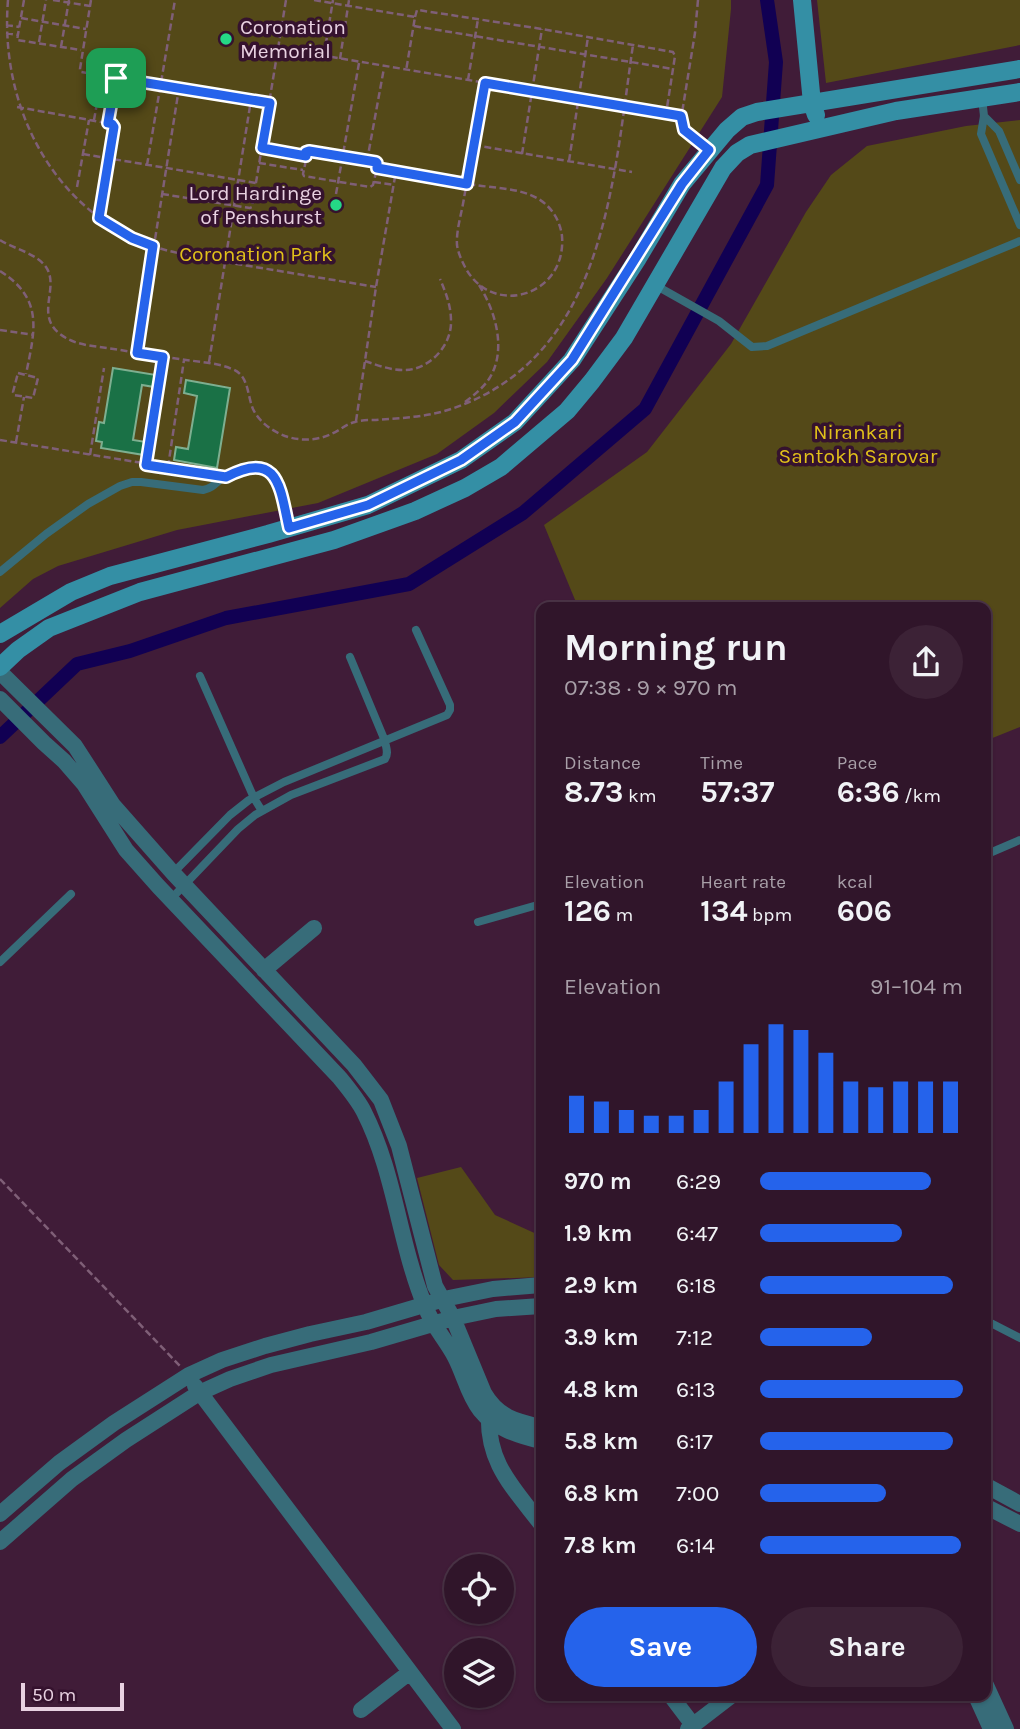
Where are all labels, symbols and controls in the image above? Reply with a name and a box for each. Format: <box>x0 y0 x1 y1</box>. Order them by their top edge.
place label: Coronation Memorial <box>240 15 346 63</box>
marker: Coronation Memorial <box>218 31 234 47</box>
pin <box>86 48 146 108</box>
icon: arrive <box>97 59 135 97</box>
place label: Lord Hardinge of Penshurst <box>188 181 322 229</box>
marker: Lord Hardinge of Penshurst <box>328 197 344 213</box>
park label: Coronation Park <box>179 242 333 266</box>
park label: Nirankari Santokh Sarovar <box>779 420 938 468</box>
text: Morning run <box>564 625 788 670</box>
button: share <box>889 625 963 699</box>
text: 07:38 · 9 × 970 m <box>564 674 738 701</box>
text: Distance <box>564 752 641 774</box>
text: Time <box>700 752 743 774</box>
text: Pace <box>837 752 877 774</box>
text: 8.73 <box>564 774 623 810</box>
text: 57:37 <box>700 774 774 810</box>
text: 6:36 <box>837 774 900 810</box>
text: km <box>623 785 656 807</box>
text: /km <box>900 785 941 807</box>
text: Elevation <box>564 871 644 893</box>
text: Heart rate <box>700 871 786 893</box>
text: kcal <box>837 871 873 893</box>
text: 126 <box>564 893 611 929</box>
text: 134 <box>700 893 748 929</box>
text: 606 <box>837 893 892 929</box>
text: m <box>611 904 633 926</box>
text: bpm <box>748 904 792 926</box>
text: Elevation <box>564 973 661 1000</box>
text: 91–104 m <box>870 973 963 1000</box>
text: 970 m <box>564 1168 632 1195</box>
text: 6:29 <box>676 1168 721 1195</box>
text: 1.9 km <box>564 1220 632 1247</box>
text: 6:47 <box>676 1220 718 1247</box>
text: 2.9 km <box>564 1272 638 1299</box>
text: 6:18 <box>676 1272 716 1299</box>
text: 3.9 km <box>564 1324 639 1351</box>
text: 7:12 <box>676 1324 713 1351</box>
text: 4.8 km <box>564 1376 639 1403</box>
text: 6:13 <box>676 1376 716 1403</box>
text: 5.8 km <box>564 1428 638 1455</box>
text: 6:17 <box>676 1428 713 1455</box>
text: 6.8 km <box>564 1480 639 1507</box>
text: 7:00 <box>676 1480 719 1507</box>
text: 7.8 km <box>564 1532 637 1559</box>
text: 6:14 <box>676 1532 715 1559</box>
map controls <box>444 1554 514 1708</box>
button: locate <box>444 1554 514 1624</box>
button: Save <box>564 1607 757 1687</box>
button: Share <box>771 1607 963 1687</box>
button: layers <box>444 1638 514 1708</box>
scale bar <box>21 1680 124 1712</box>
text: 50 m <box>32 1684 76 1706</box>

